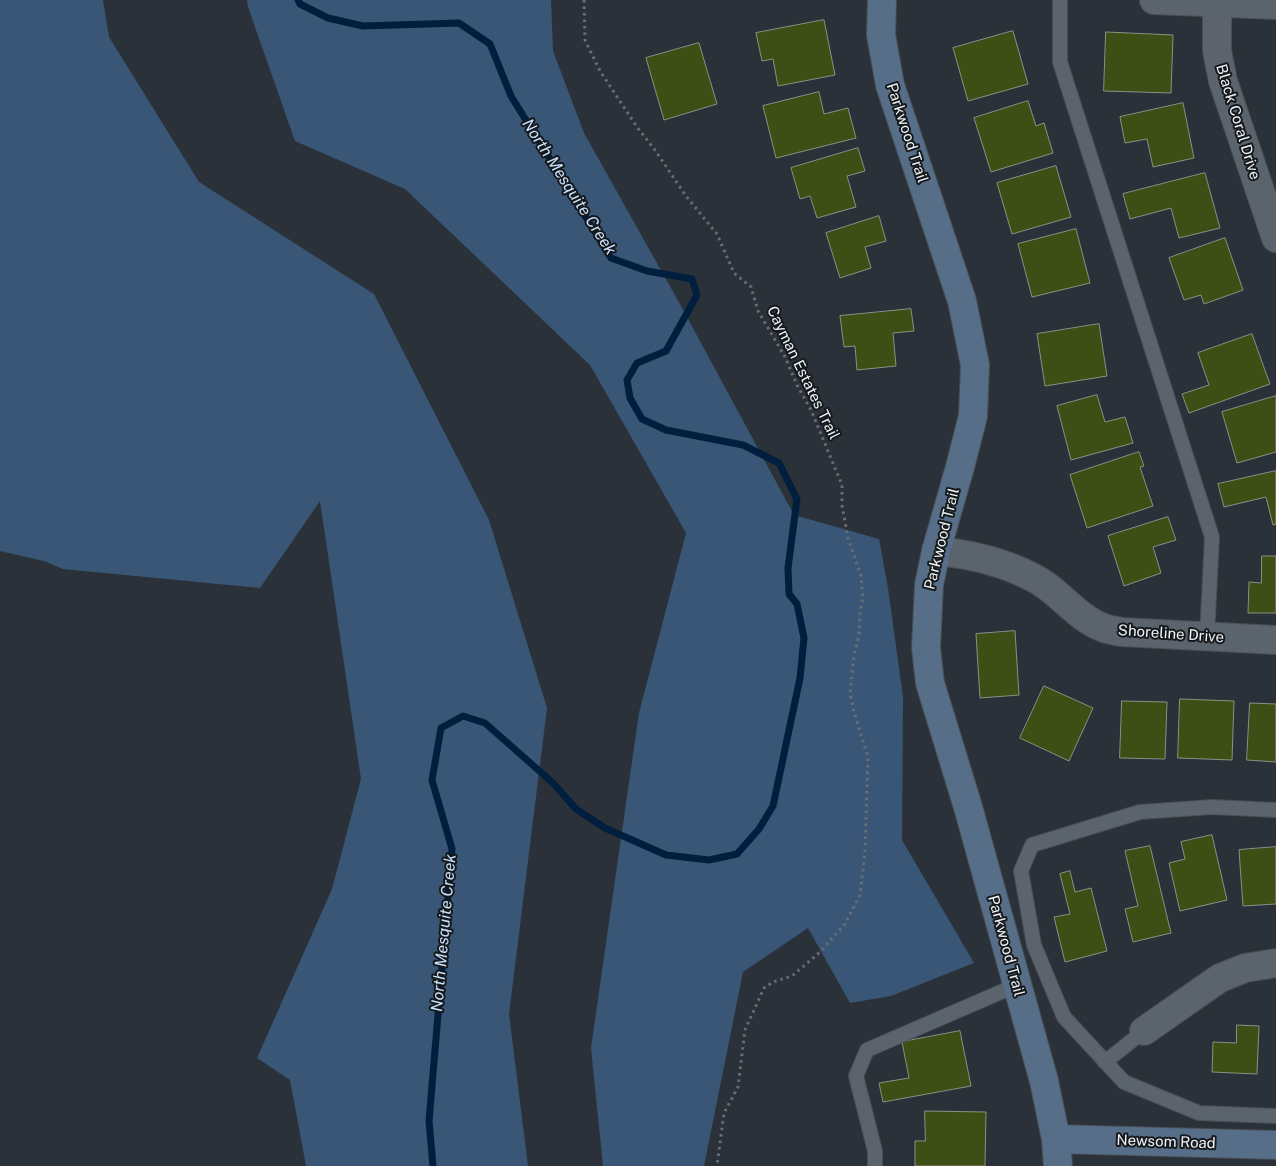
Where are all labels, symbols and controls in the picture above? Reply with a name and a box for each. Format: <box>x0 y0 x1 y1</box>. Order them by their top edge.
street label: Black Coral Drive <box>1212 62 1264 182</box>
street label: Parkwood Trail <box>882 81 932 185</box>
water label: North Mesquite Creek <box>518 115 620 259</box>
street label: Cayman Estates Trail <box>763 303 843 443</box>
street label: Parkwood Trail <box>921 486 963 592</box>
street label: Shoreline Drive <box>1117 621 1225 647</box>
water label: North Mesquite Creek <box>428 853 460 1013</box>
street label: Parkwood Trail <box>984 893 1028 999</box>
street label: Newsom Road <box>1116 1131 1216 1153</box>

